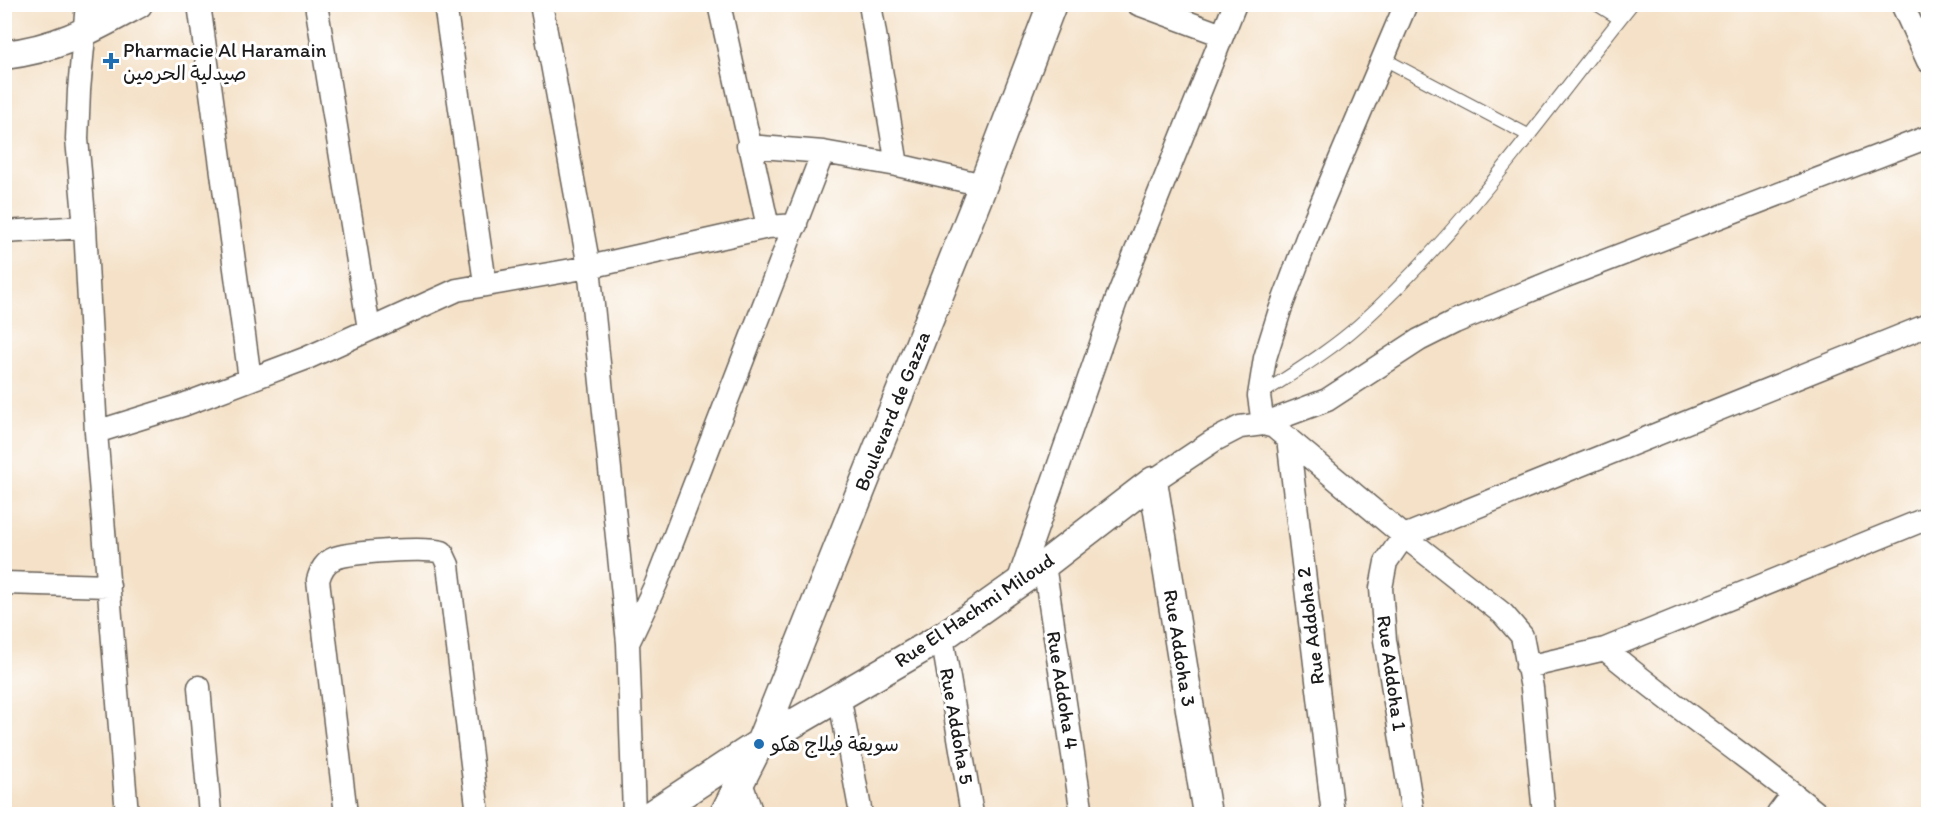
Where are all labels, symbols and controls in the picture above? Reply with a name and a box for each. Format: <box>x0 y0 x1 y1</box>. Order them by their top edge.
place label: Pharmacie Al Haramain صيدلية الحرمين <box>123 38 327 85</box>
marker: Pharmacie Al Haramain صيدلية الحرمين <box>104 54 118 68</box>
street label: Boulevard de Gazza <box>849 327 935 494</box>
street label: Rue El Hachmi Miloud <box>890 548 1058 672</box>
street label: Rue Addoha 2 <box>1291 566 1329 686</box>
street label: Rue Addoha 3 <box>1159 588 1201 708</box>
street label: Rue Addoha 1 <box>1372 614 1412 732</box>
street label: Rue Addoha 4 <box>1042 629 1084 751</box>
street label: Rue Addoha 5 <box>935 666 979 786</box>
place label: سويقة فيلاج هكو <box>769 732 899 758</box>
marker: سويقة فيلاج هكو <box>752 737 766 751</box>

